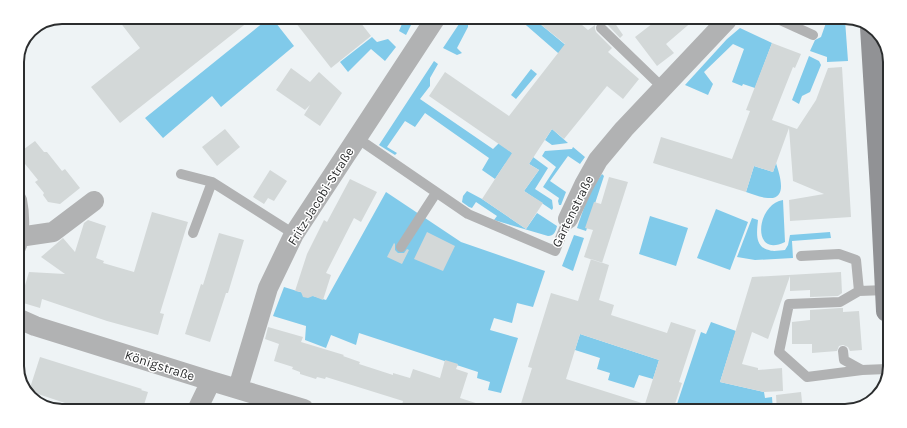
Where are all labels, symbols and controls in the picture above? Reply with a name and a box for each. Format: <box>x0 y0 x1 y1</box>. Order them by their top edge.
street label: Fritz-Jacobi-Straße <box>284 144 357 248</box>
street label: Gartenstraße <box>549 173 596 250</box>
street label: Königstraße <box>123 347 197 384</box>

